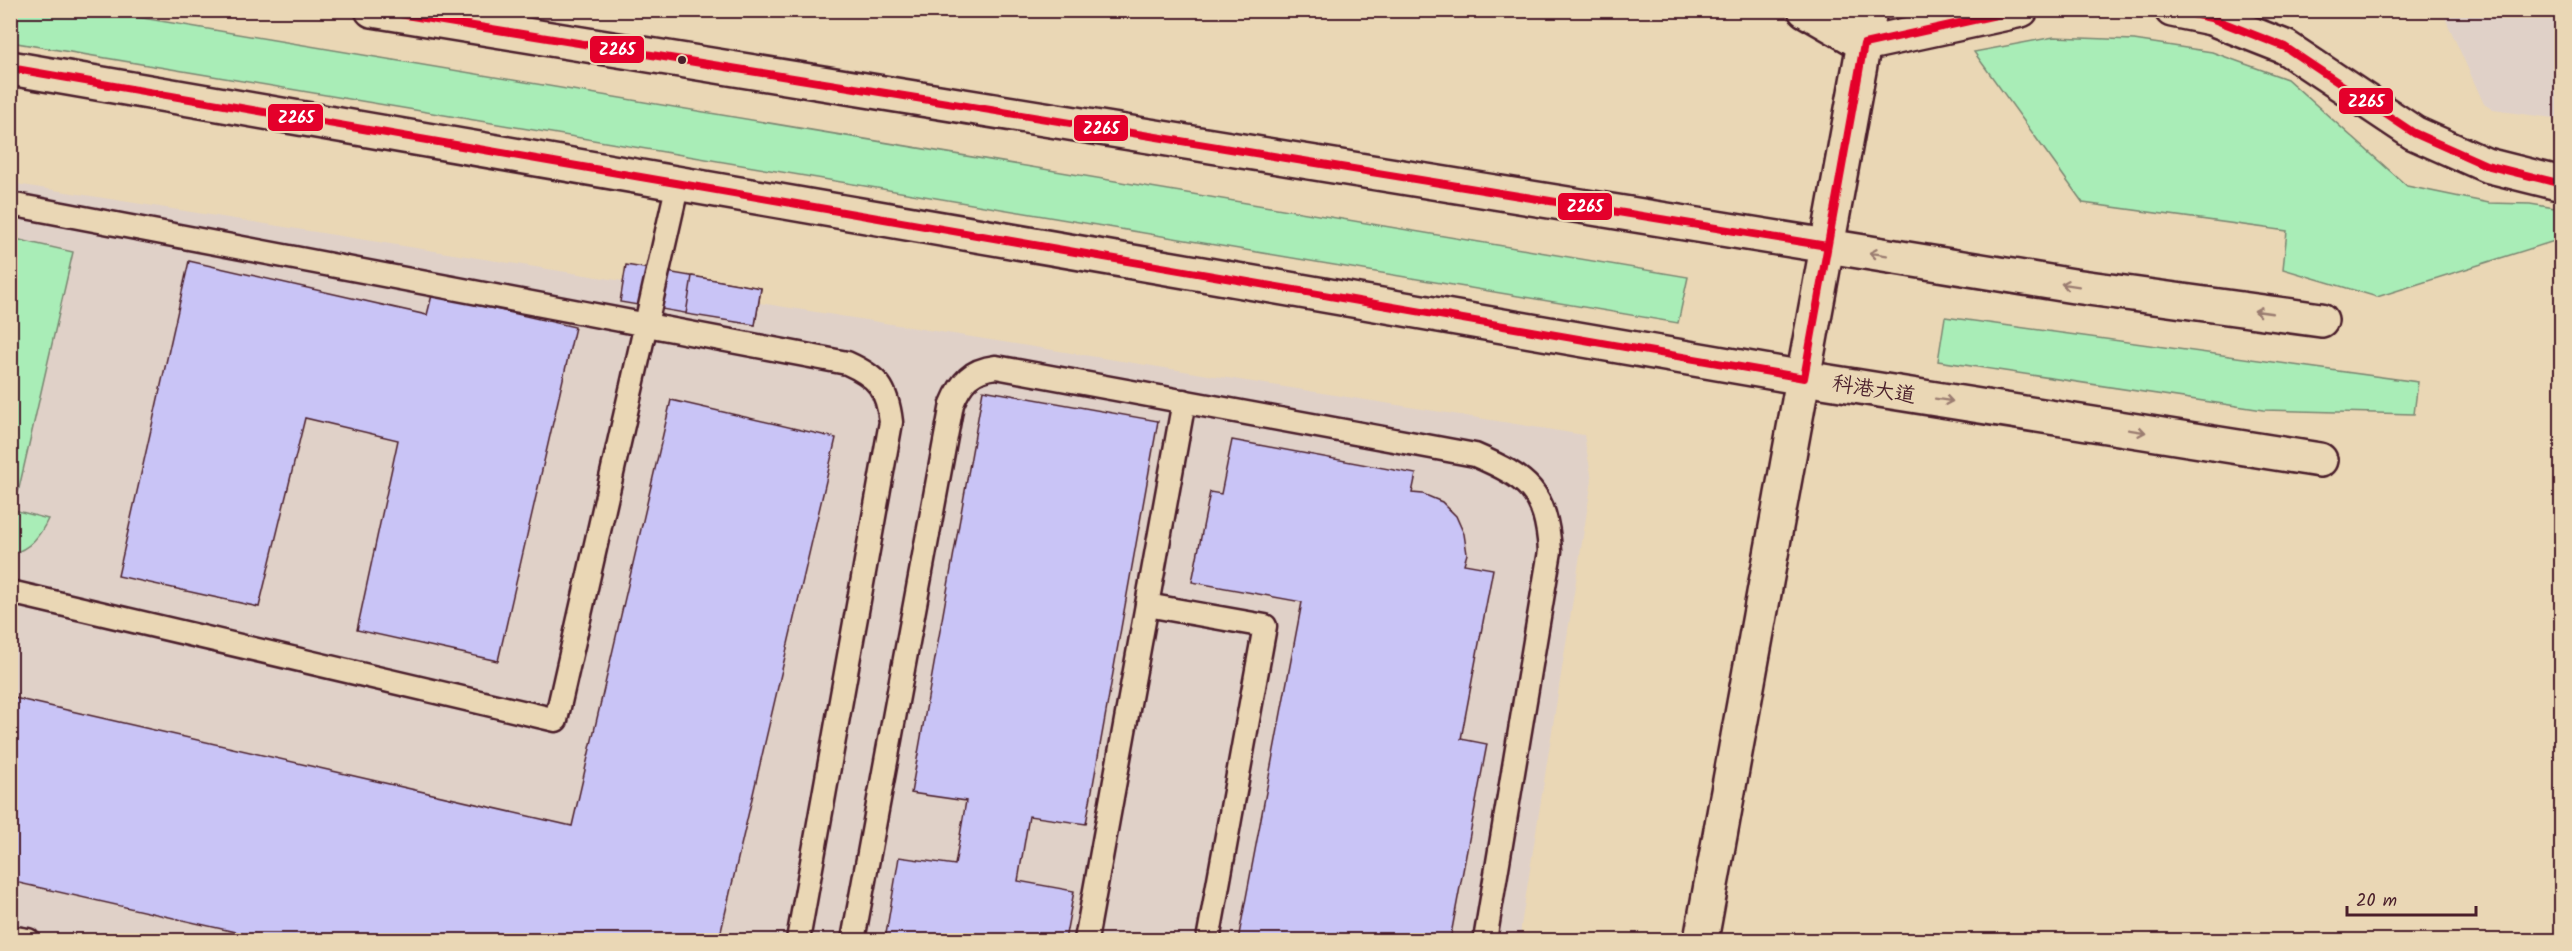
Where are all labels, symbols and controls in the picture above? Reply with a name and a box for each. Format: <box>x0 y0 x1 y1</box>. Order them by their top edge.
line badge: Z265 <box>589 35 645 64</box>
text: Z265 <box>599 38 637 63</box>
unlabelled marker <box>676 54 688 66</box>
line badge: Z265 <box>2338 87 2394 115</box>
text: Z265 <box>2348 90 2386 115</box>
line badge: Z265 <box>267 103 324 132</box>
text: Z265 <box>278 106 316 131</box>
line badge: Z265 <box>1073 114 1129 142</box>
text: Z265 <box>1083 117 1121 142</box>
line badge: Z265 <box>1557 192 1613 221</box>
text: Z265 <box>1567 195 1605 220</box>
one-way arrow <box>1868 248 1888 259</box>
one-way arrow <box>2061 279 2081 290</box>
one-way arrow <box>2254 306 2274 317</box>
street label: 科港大道 <box>1830 368 1918 413</box>
one-way arrow <box>1934 395 1954 406</box>
one-way arrow <box>2126 426 2146 437</box>
scale bar <box>2347 879 2476 917</box>
text: 20 m <box>2356 887 2397 916</box>

